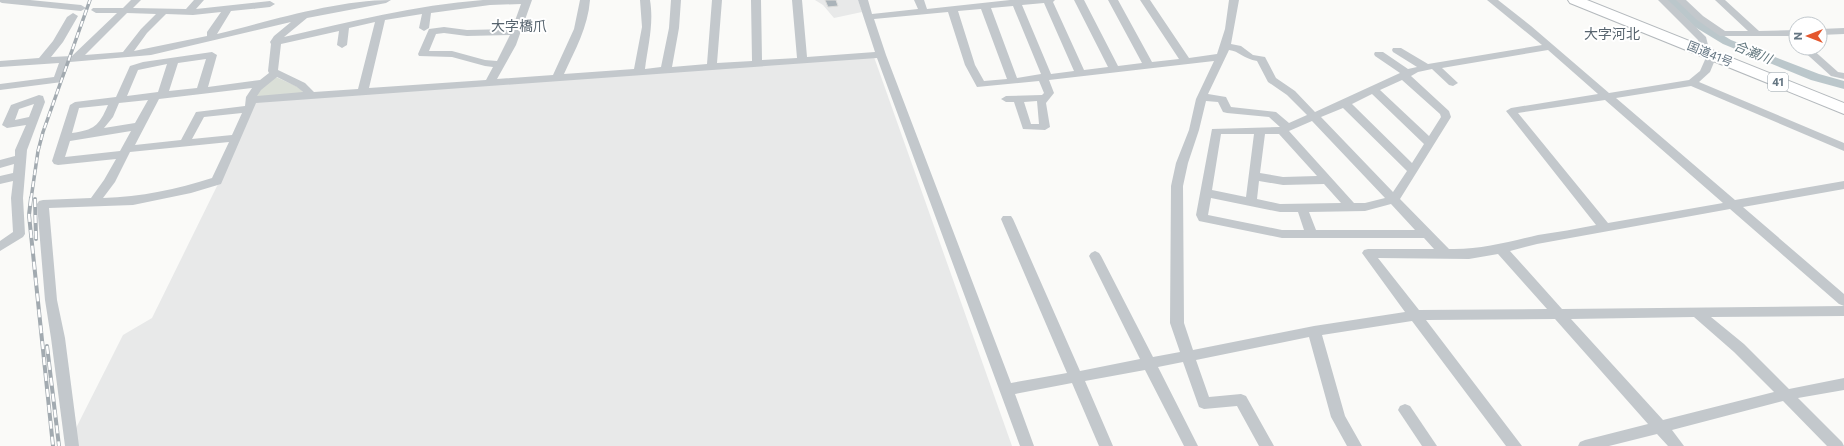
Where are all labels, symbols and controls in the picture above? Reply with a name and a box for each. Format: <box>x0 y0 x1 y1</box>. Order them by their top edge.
north arrow <box>1788 16 1828 56</box>
district label: 大字橋爪 <box>491 17 547 34</box>
district label: 大字河北 <box>1584 25 1640 42</box>
text: N <box>1791 32 1804 40</box>
water label: 合瀬川 <box>1732 37 1776 67</box>
street label: 国道41号 <box>1686 38 1735 69</box>
road number: 41 <box>1768 73 1788 91</box>

